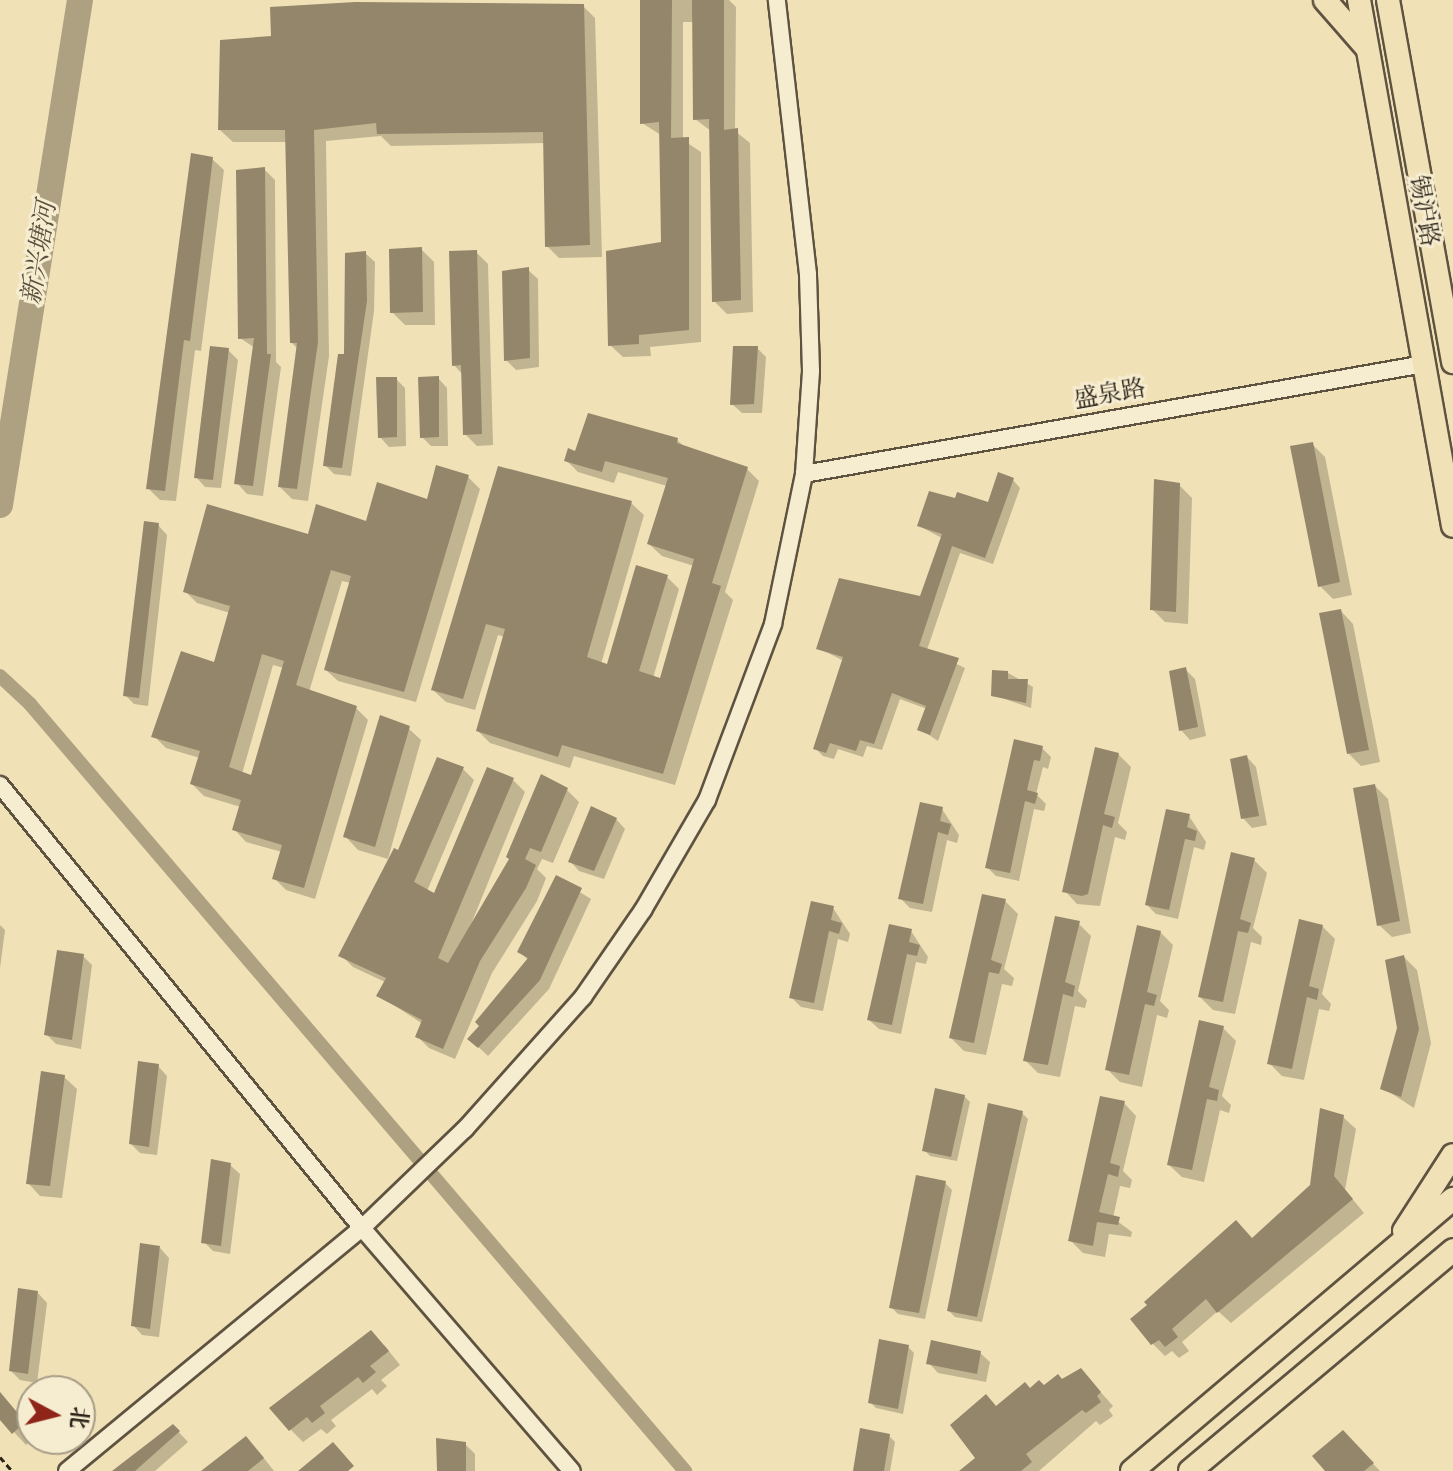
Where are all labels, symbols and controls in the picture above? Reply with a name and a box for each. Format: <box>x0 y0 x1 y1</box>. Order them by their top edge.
street label: 锡沪路 <box>1403 173 1443 249</box>
water label: 新兴塘河 <box>16 199 64 307</box>
street label: 盛泉路 <box>1072 375 1148 415</box>
north arrow <box>16 1375 96 1455</box>
text: 北 <box>63 1405 93 1430</box>

